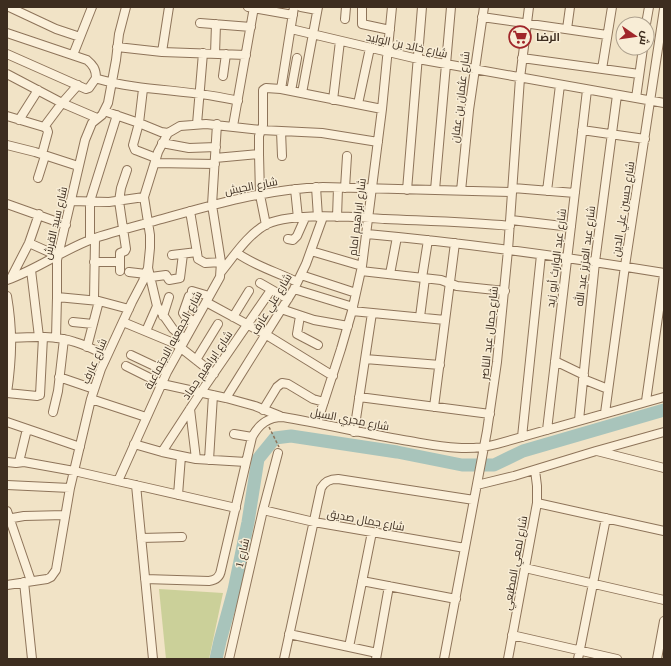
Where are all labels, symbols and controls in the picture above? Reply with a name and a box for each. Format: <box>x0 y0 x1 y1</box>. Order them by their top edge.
north arrow <box>615 16 655 56</box>
supermarket icon: الرضا <box>507 24 533 50</box>
text: ش <box>636 30 652 46</box>
street label: شارع خالد بن الوليد <box>365 31 449 61</box>
place label: الرضا <box>536 31 560 44</box>
street label: شارع عثمان بن عفان <box>448 51 474 144</box>
street label: شارع حسين علي الدين <box>610 160 639 258</box>
street label: شارع الجيش <box>224 175 279 199</box>
street label: شارع ابراهيم امام <box>346 177 370 257</box>
street label: شارع سيد القرش <box>41 185 71 261</box>
street label: شارع عبد العزيز عبد الله <box>571 205 599 307</box>
street label: شارع عبد الوارث أبو زيد <box>543 208 570 308</box>
street label: شارع علي عارف <box>248 271 296 338</box>
street label: شارع جمال عبد الناصر <box>478 286 502 381</box>
street label: شارع الجمعيه الاجتماعية <box>142 289 206 392</box>
street label: شارع ابراهيم حماد <box>180 328 236 403</box>
street label: شارع عارف <box>79 337 111 386</box>
street label: شارع مجري السيل <box>309 405 390 435</box>
street label: شارع جمال صديق <box>326 507 406 535</box>
street label: شارع لمعي المطيعي <box>501 515 532 612</box>
street label: شارع 1 <box>233 537 253 569</box>

